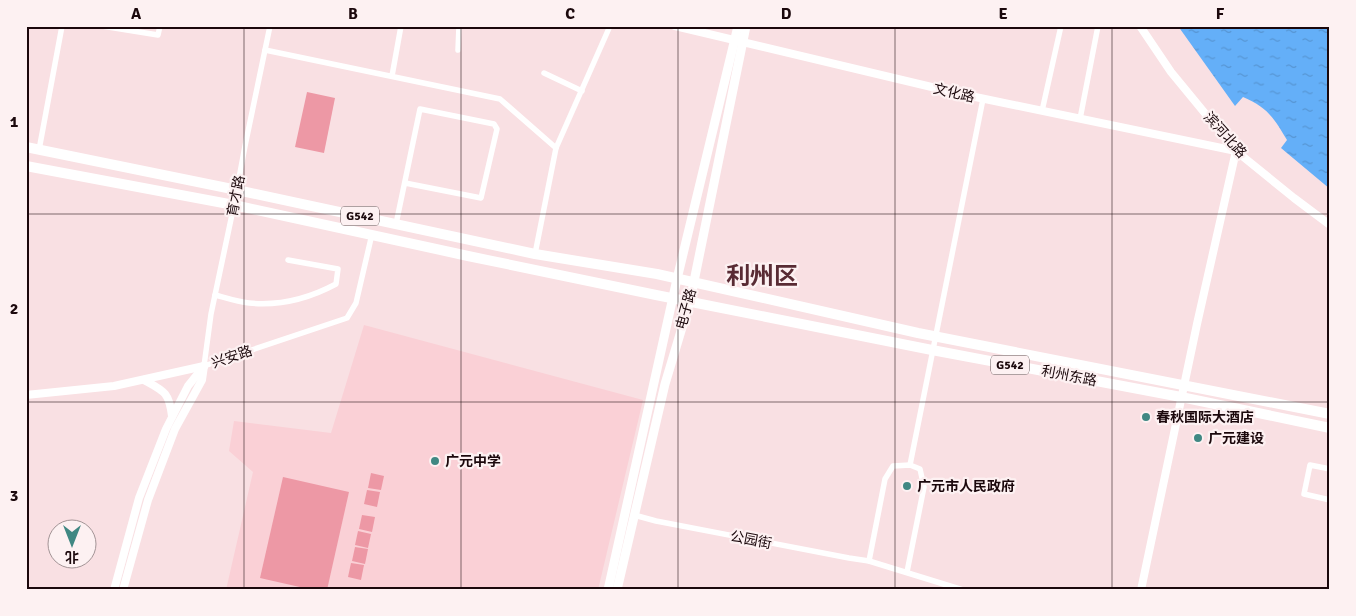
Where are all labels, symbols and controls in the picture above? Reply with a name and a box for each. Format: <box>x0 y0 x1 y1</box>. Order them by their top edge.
text: A <box>131 4 142 24</box>
text: B <box>348 4 358 24</box>
text: C <box>565 4 575 24</box>
text: D <box>781 4 792 24</box>
text: E <box>998 4 1008 24</box>
text: F <box>1216 4 1225 24</box>
street label: 文化路 <box>932 80 976 106</box>
street label: 滨河北路 <box>1200 109 1250 161</box>
text: 1 <box>10 112 19 132</box>
street label: 育才路 <box>224 174 248 218</box>
road number: G542 <box>341 207 379 226</box>
district label: 利州区 <box>726 261 798 291</box>
street label: 电子路 <box>672 287 700 331</box>
text: 2 <box>10 299 18 319</box>
street label: 兴安路 <box>209 342 255 372</box>
road number: G542 <box>991 356 1029 374</box>
street label: 利州东路 <box>1040 362 1098 390</box>
place label: 春秋国际大酒店 <box>1156 409 1254 426</box>
marker: 春秋国际大酒店 <box>1140 411 1152 423</box>
place label: 广元建设 <box>1208 430 1264 447</box>
marker: 广元建设 <box>1192 432 1204 444</box>
place label: 广元中学 <box>445 453 501 470</box>
marker: 广元中学 <box>429 455 441 467</box>
place label: 广元市人民政府 <box>917 478 1015 495</box>
marker: 广元市人民政府 <box>901 480 913 492</box>
text: 3 <box>10 486 18 506</box>
north arrow <box>48 518 98 568</box>
street label: 公园街 <box>729 528 773 552</box>
text: 北 <box>65 548 79 565</box>

